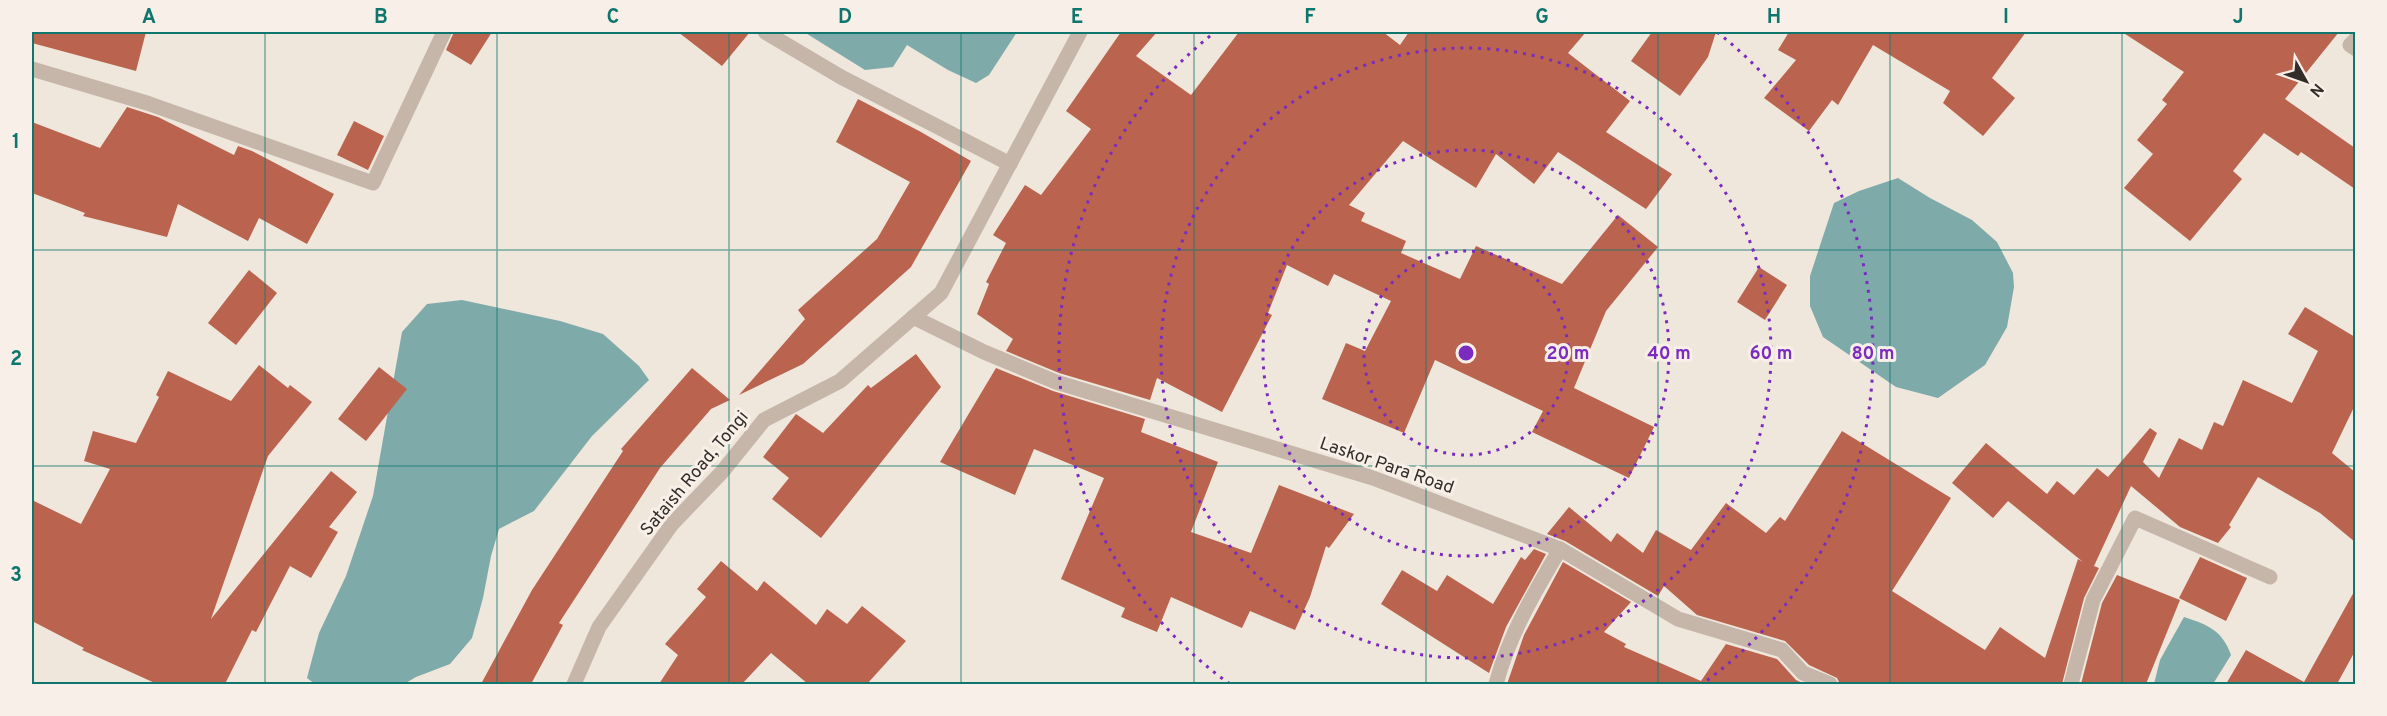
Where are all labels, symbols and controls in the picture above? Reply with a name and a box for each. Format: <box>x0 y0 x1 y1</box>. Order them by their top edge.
text: A <box>142 5 156 31</box>
text: B <box>374 5 388 31</box>
text: C <box>607 5 619 31</box>
text: D <box>838 5 852 31</box>
text: E <box>1071 5 1083 31</box>
text: F <box>1304 5 1316 31</box>
text: G <box>1535 5 1549 31</box>
text: H <box>1767 5 1781 31</box>
text: I <box>2003 5 2009 31</box>
text: J <box>2232 5 2244 31</box>
north arrow <box>2276 51 2336 111</box>
text: N <box>2305 79 2327 100</box>
text: 1 <box>12 130 20 156</box>
centre of rings <box>1456 343 1476 363</box>
text: 20 m <box>1546 343 1590 366</box>
text: 40 m <box>1647 343 1691 366</box>
text: 60 m <box>1749 343 1793 366</box>
text: 80 m <box>1851 343 1895 366</box>
text: 2 <box>10 347 22 373</box>
street label: Sataish Road, Tongi <box>636 407 754 541</box>
street label: Laskor Para Road <box>1316 433 1457 500</box>
text: 3 <box>10 563 22 589</box>

